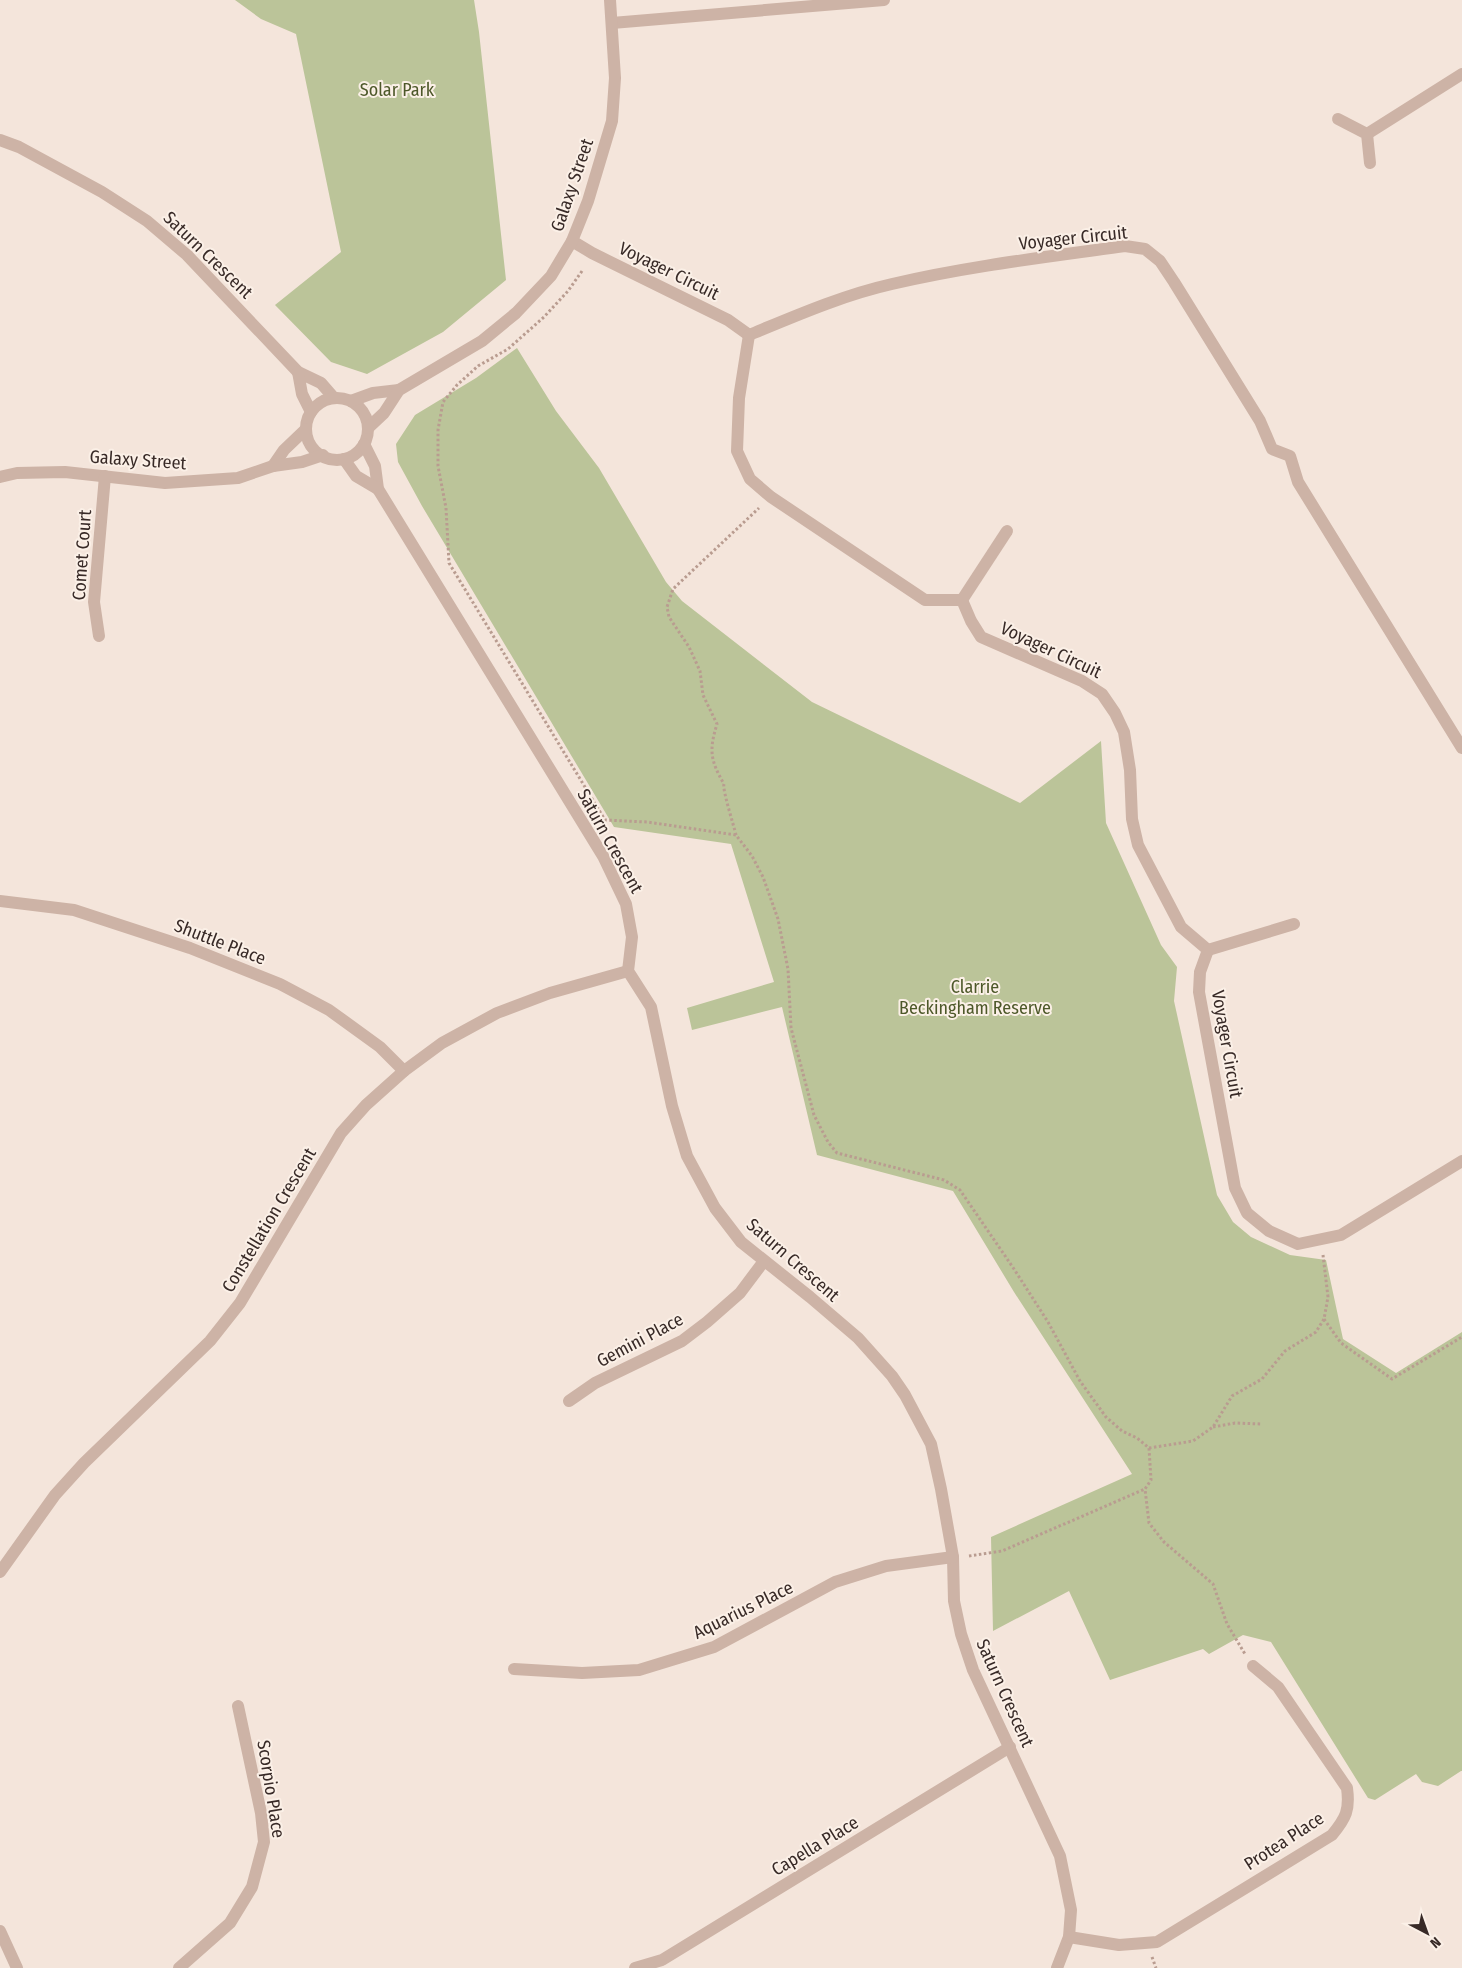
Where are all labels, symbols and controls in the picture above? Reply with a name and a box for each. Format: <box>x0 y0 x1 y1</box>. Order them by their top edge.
park label: Solar Park <box>360 79 435 101</box>
street label: Galaxy Street <box>546 136 598 234</box>
street label: Saturn Crescent <box>159 207 257 303</box>
street label: Voyager Circuit <box>1018 221 1128 255</box>
street label: Voyager Circuit <box>615 237 723 305</box>
street label: Galaxy Street <box>89 446 187 474</box>
street label: Comet Court <box>68 509 96 601</box>
street label: Voyager Circuit <box>997 617 1105 683</box>
street label: Saturn Crescent <box>572 785 648 897</box>
street label: Shuttle Place <box>171 914 269 970</box>
park label: Clarrie Beckingham Reserve <box>899 976 1051 1019</box>
street label: Voyager Circuit <box>1207 988 1247 1100</box>
street label: Constellation Crescent <box>217 1144 321 1296</box>
street label: Saturn Crescent <box>742 1214 844 1306</box>
street label: Gemini Place <box>593 1308 687 1372</box>
street label: Aquarius Place <box>689 1576 797 1644</box>
street label: Saturn Crescent <box>971 1636 1039 1751</box>
street label: Scorpio Place <box>252 1738 290 1840</box>
street label: Protea Place <box>1240 1807 1328 1875</box>
street label: Capella Place <box>767 1811 863 1881</box>
north arrow <box>1402 1908 1452 1958</box>
text: N <box>1426 1933 1444 1952</box>

